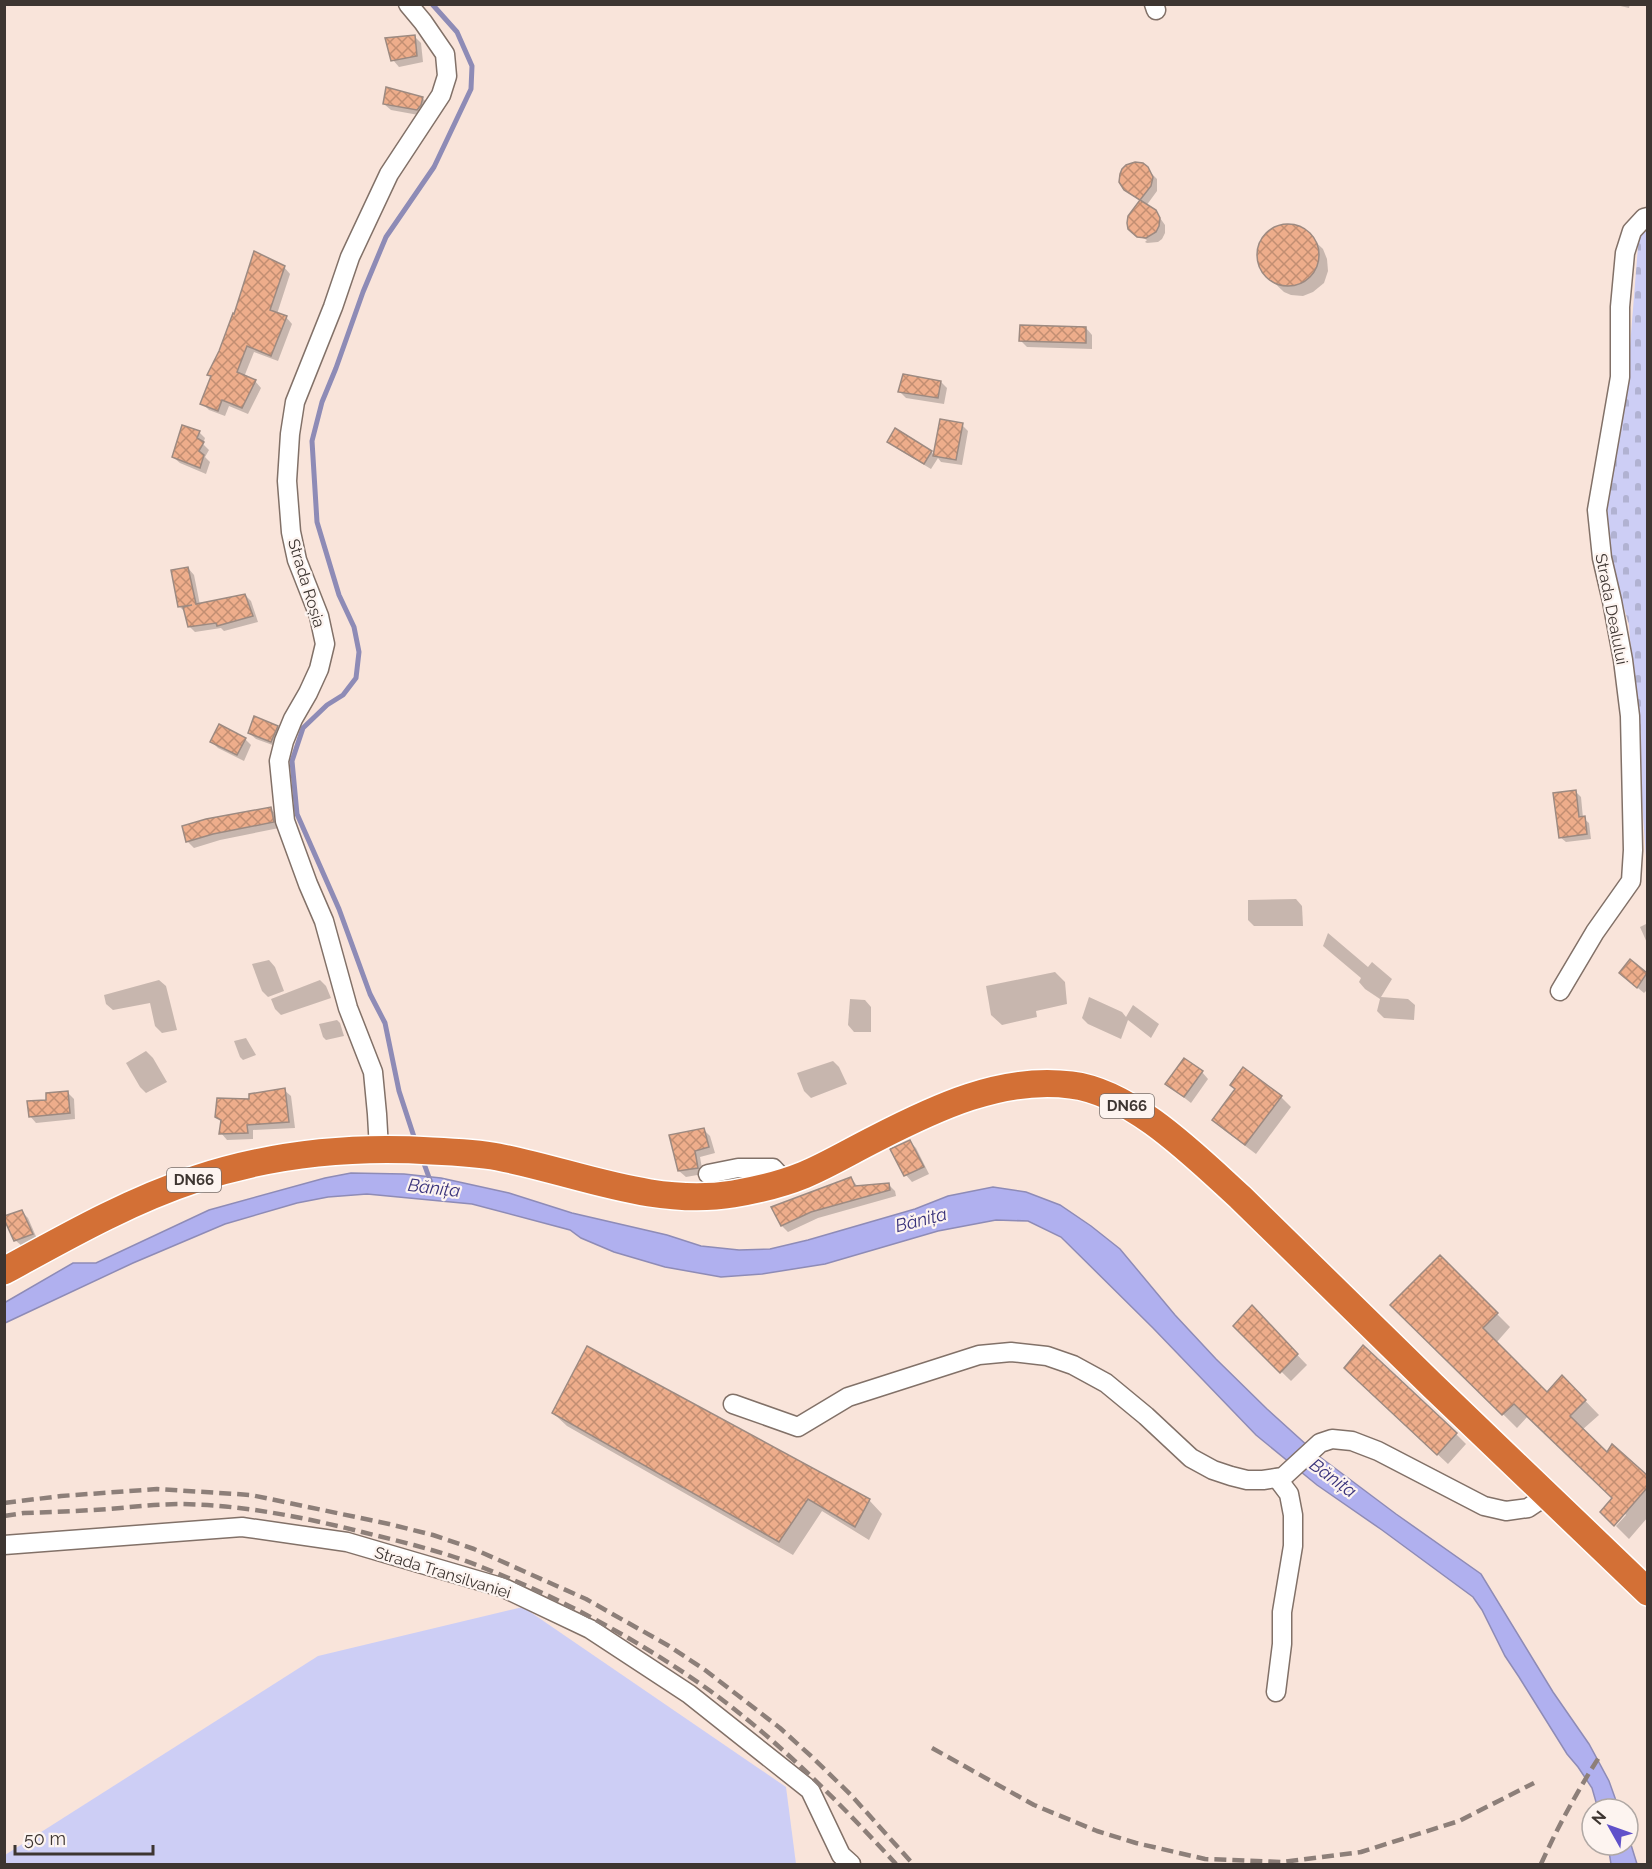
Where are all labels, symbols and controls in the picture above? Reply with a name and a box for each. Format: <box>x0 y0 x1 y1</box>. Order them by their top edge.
street label: Strada Roșia <box>284 537 329 630</box>
street label: Strada Dealului <box>1591 552 1632 666</box>
road number: DN66 <box>1100 1094 1154 1118</box>
road number: DN66 <box>167 1168 221 1192</box>
water label: Bănița <box>407 1174 462 1201</box>
water label: Bănița <box>893 1203 949 1236</box>
water label: Bănița <box>1306 1454 1361 1502</box>
street label: Strada Transilvaniei <box>372 1543 513 1602</box>
north arrow <box>1580 1797 1640 1857</box>
text: N <box>1588 1807 1610 1828</box>
scale bar <box>15 1818 153 1856</box>
text: 50 m <box>24 1828 66 1849</box>

